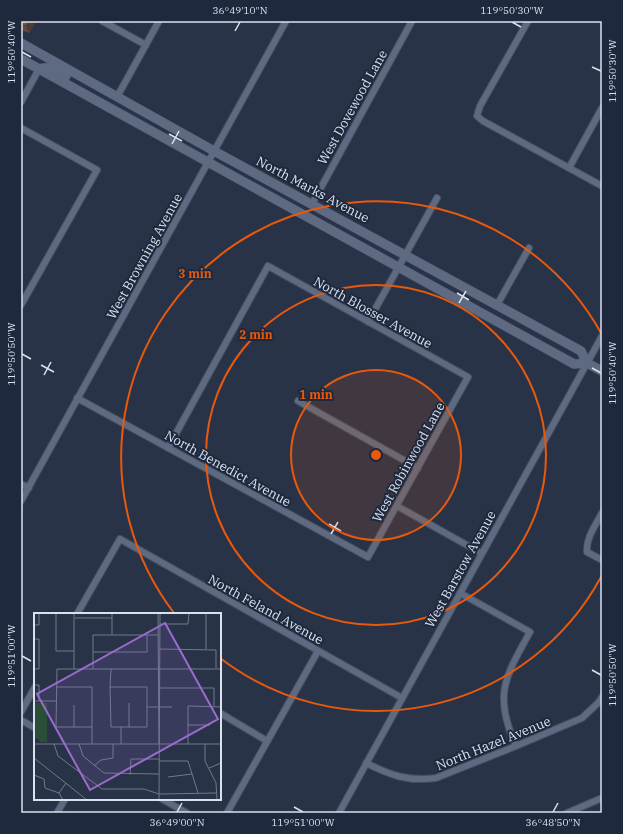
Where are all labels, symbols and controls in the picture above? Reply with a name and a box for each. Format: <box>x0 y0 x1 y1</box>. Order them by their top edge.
text: 36°49'10"N <box>213 4 268 17</box>
text: 119°50'30"W <box>480 4 544 17</box>
text: 119°50'40"W <box>5 20 18 84</box>
text: 119°50'30"W <box>606 39 619 103</box>
street label: West Dovewood Lane <box>314 47 391 168</box>
street label: North Marks Avenue <box>253 152 372 226</box>
street label: West Browning Avenue <box>103 190 186 322</box>
text: 3 min <box>178 266 212 281</box>
street label: North Blosser Avenue <box>310 273 435 352</box>
text: 119°50'50"W <box>5 322 18 386</box>
text: 2 min <box>239 327 273 342</box>
text: 119°50'40"W <box>606 341 619 405</box>
text: 1 min <box>299 387 333 402</box>
street label: West Robinwood Lane <box>368 399 449 525</box>
street label: North Benedict Avenue <box>162 427 294 510</box>
centre of rings <box>369 448 383 462</box>
street label: West Barstow Avenue <box>421 508 500 631</box>
street label: North Feland Avenue <box>205 571 327 648</box>
inset map <box>34 613 221 800</box>
text: 119°51'00"W <box>5 624 18 688</box>
text: 119°50'50"W <box>606 643 619 707</box>
street label: North Hazel Avenue <box>433 713 553 774</box>
text: 36°49'00"N <box>150 816 205 829</box>
text: 119°51'00"W <box>271 816 335 829</box>
text: 36°48'50"N <box>526 816 581 829</box>

